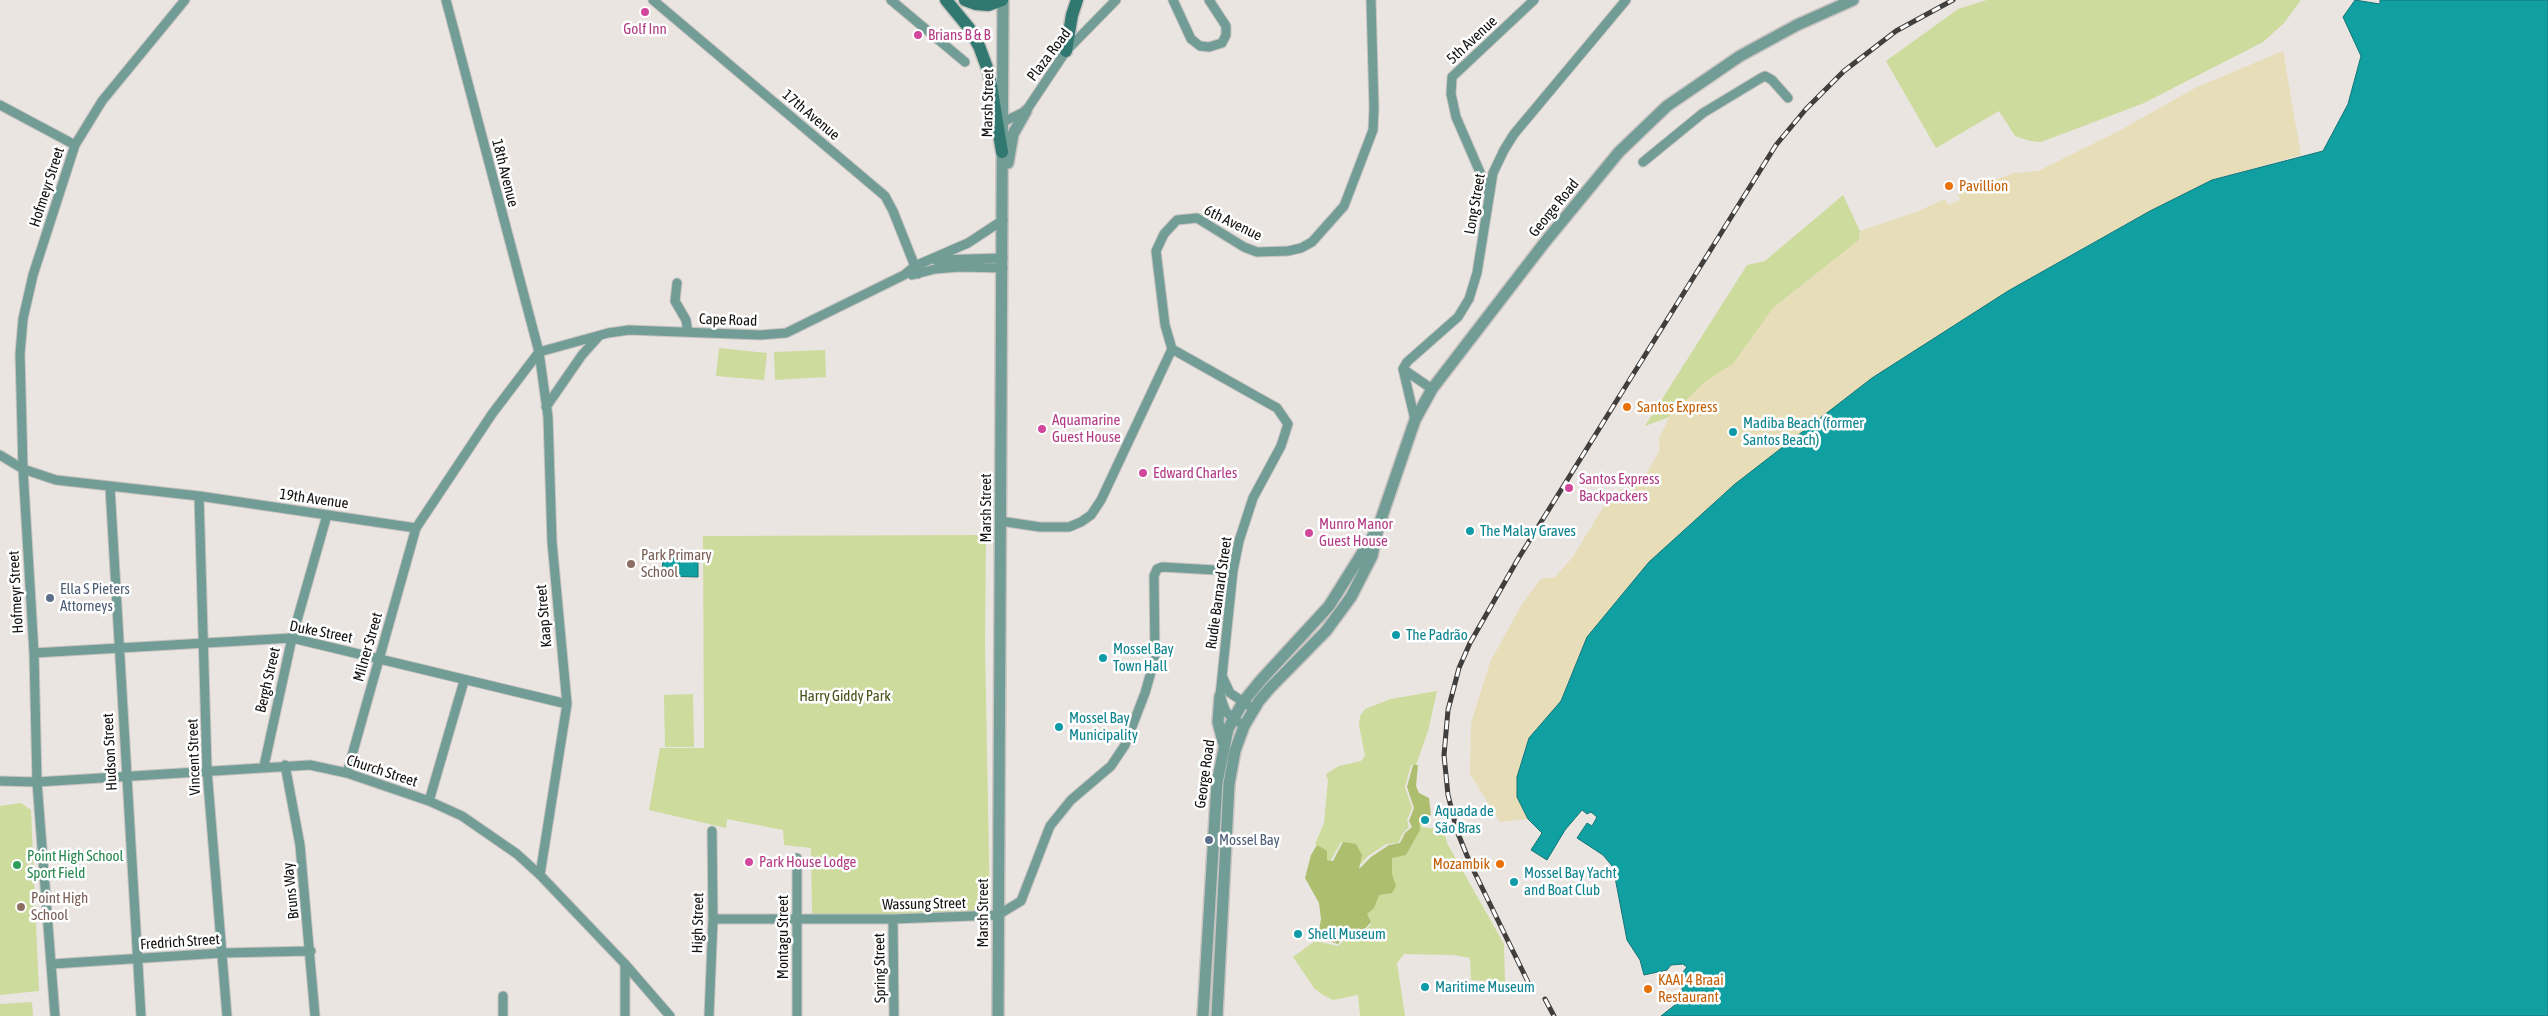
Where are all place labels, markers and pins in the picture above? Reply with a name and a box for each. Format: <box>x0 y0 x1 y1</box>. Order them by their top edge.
marker: Golf Inn <box>639 6 651 18</box>
place label: Golf Inn <box>623 20 667 38</box>
place label: Brians B & B <box>928 26 991 44</box>
marker: Brians B & B <box>912 29 924 41</box>
place label: Pavillion <box>1959 177 2008 195</box>
marker: Pavillion <box>1943 180 1955 192</box>
place label: Santos Express <box>1637 398 1718 416</box>
marker: Santos Express <box>1621 401 1633 413</box>
place label: Aquamarine Guest House <box>1052 411 1121 446</box>
place label: Madiba Beach (former Santos Beach) <box>1743 414 1864 449</box>
marker: Aquamarine Guest House <box>1036 423 1048 435</box>
marker: Madiba Beach (former Santos Beach) <box>1727 426 1739 438</box>
place label: Edward Charles <box>1153 464 1237 482</box>
marker: Edward Charles <box>1137 467 1149 479</box>
place label: Santos Express Backpackers <box>1579 470 1660 505</box>
marker: Santos Express Backpackers <box>1563 482 1575 494</box>
place label: Munro Manor Guest House <box>1319 515 1393 550</box>
place label: The Malay Graves <box>1480 522 1576 540</box>
marker: The Malay Graves <box>1464 525 1476 537</box>
marker: Munro Manor Guest House <box>1303 527 1315 539</box>
place label: Park Primary School <box>641 546 712 581</box>
marker: Park Primary School <box>625 558 637 570</box>
place label: Ella S Pieters Attorneys <box>60 580 130 615</box>
marker: Ella S Pieters Attorneys <box>44 592 56 604</box>
place label: The Padrão <box>1406 626 1468 644</box>
marker: The Padrão <box>1390 629 1402 641</box>
place label: Mossel Bay Town Hall <box>1113 640 1174 675</box>
marker: Mossel Bay Town Hall <box>1097 652 1109 664</box>
place label: Mossel Bay Municipality <box>1069 709 1138 744</box>
marker: Mossel Bay Municipality <box>1053 721 1065 733</box>
place label: Aquada de São Bras <box>1435 802 1494 837</box>
marker: Aquada de São Bras <box>1419 814 1431 826</box>
place label: Mossel Bay <box>1219 831 1280 849</box>
marker: Mossel Bay <box>1203 834 1215 846</box>
place label: Point High School Sport Field <box>27 847 123 882</box>
place label: Park House Lodge <box>759 853 856 871</box>
place label: Mozambik <box>1433 855 1490 873</box>
marker: Park House Lodge <box>743 856 755 868</box>
marker: Mozambik <box>1494 858 1506 870</box>
marker: Point High School Sport Field <box>11 859 23 871</box>
place label: Mossel Bay Yacht and Boat Club <box>1524 864 1617 899</box>
marker: Mossel Bay Yacht and Boat Club <box>1508 876 1520 888</box>
place label: Point High School <box>31 889 88 924</box>
marker: Point High School <box>15 901 27 913</box>
place label: Shell Museum <box>1308 925 1386 943</box>
marker: Shell Museum <box>1292 928 1304 940</box>
place label: KAAI 4 Braai Restaurant <box>1658 971 1724 1006</box>
place label: Maritime Museum <box>1435 978 1535 996</box>
marker: Maritime Museum <box>1419 981 1431 993</box>
marker: KAAI 4 Braai Restaurant <box>1642 983 1654 995</box>

